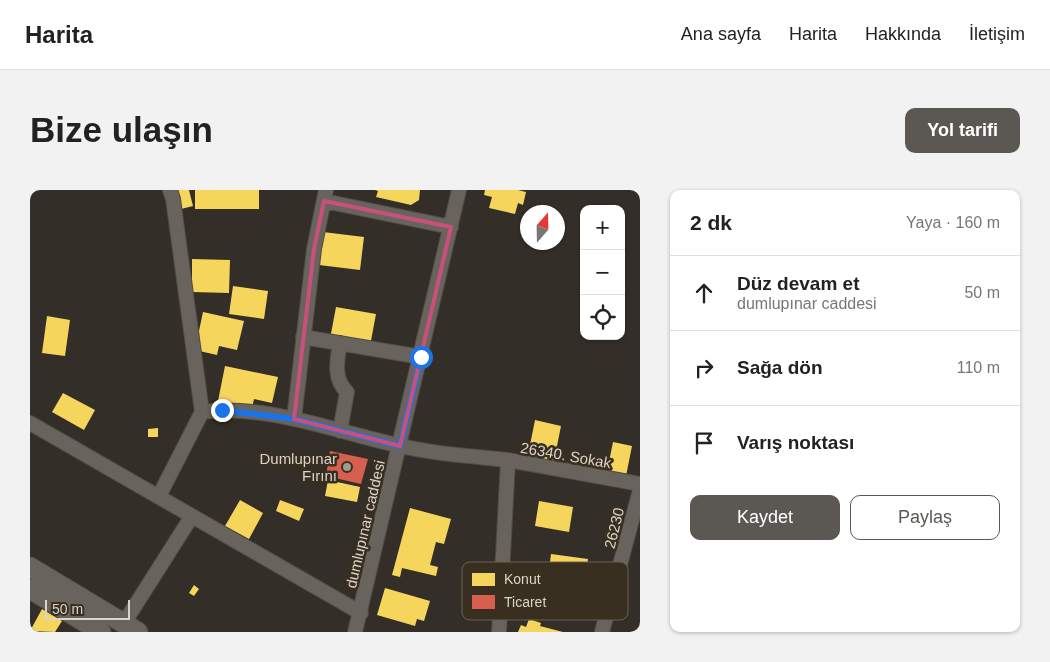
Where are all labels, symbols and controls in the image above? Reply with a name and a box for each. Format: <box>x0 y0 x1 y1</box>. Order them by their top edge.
text: Harita <box>25 21 93 48</box>
text: Ana sayfa <box>681 24 761 44</box>
text: Harita <box>789 24 837 44</box>
text: Hakkında <box>865 24 941 44</box>
text: İletişim <box>969 24 1025 44</box>
button: Yol tarifi <box>905 108 1020 153</box>
text: Bize ulaşın <box>30 110 213 149</box>
north arrow <box>520 205 565 250</box>
map controls <box>580 205 625 340</box>
button: + <box>580 205 625 250</box>
text: 2 dk <box>690 211 732 234</box>
text: Yaya · 160 m <box>906 214 1000 231</box>
button: − <box>580 250 625 295</box>
text: Düz devam et <box>737 273 859 294</box>
icon: ahead <box>690 279 718 307</box>
text: 50 m <box>964 284 1000 301</box>
button: locate <box>580 295 625 340</box>
text: dumlupınar caddesi <box>737 295 877 312</box>
route start <box>410 346 433 369</box>
icon: right <box>690 354 718 382</box>
text: Sağa dön <box>737 357 823 378</box>
text: 110 m <box>957 359 1000 376</box>
route end <box>211 399 234 422</box>
icon: arrive <box>690 429 718 457</box>
text: Varış noktası <box>737 432 854 453</box>
street label: 26340. Sokak <box>519 439 613 471</box>
place label: Dumlupınar Fırını <box>259 450 337 484</box>
street label: dumlupınar caddesi <box>342 458 388 590</box>
marker: Dumlupınar Fırını <box>341 461 353 473</box>
button: Kaydet <box>690 495 840 540</box>
button: Paylaş <box>850 495 1000 540</box>
street label: 26230 <box>601 506 627 550</box>
legend <box>462 562 628 620</box>
text: Konut <box>504 571 541 587</box>
text: Ticaret <box>504 594 546 610</box>
scale bar <box>45 597 130 620</box>
text: 50 m <box>52 601 83 617</box>

